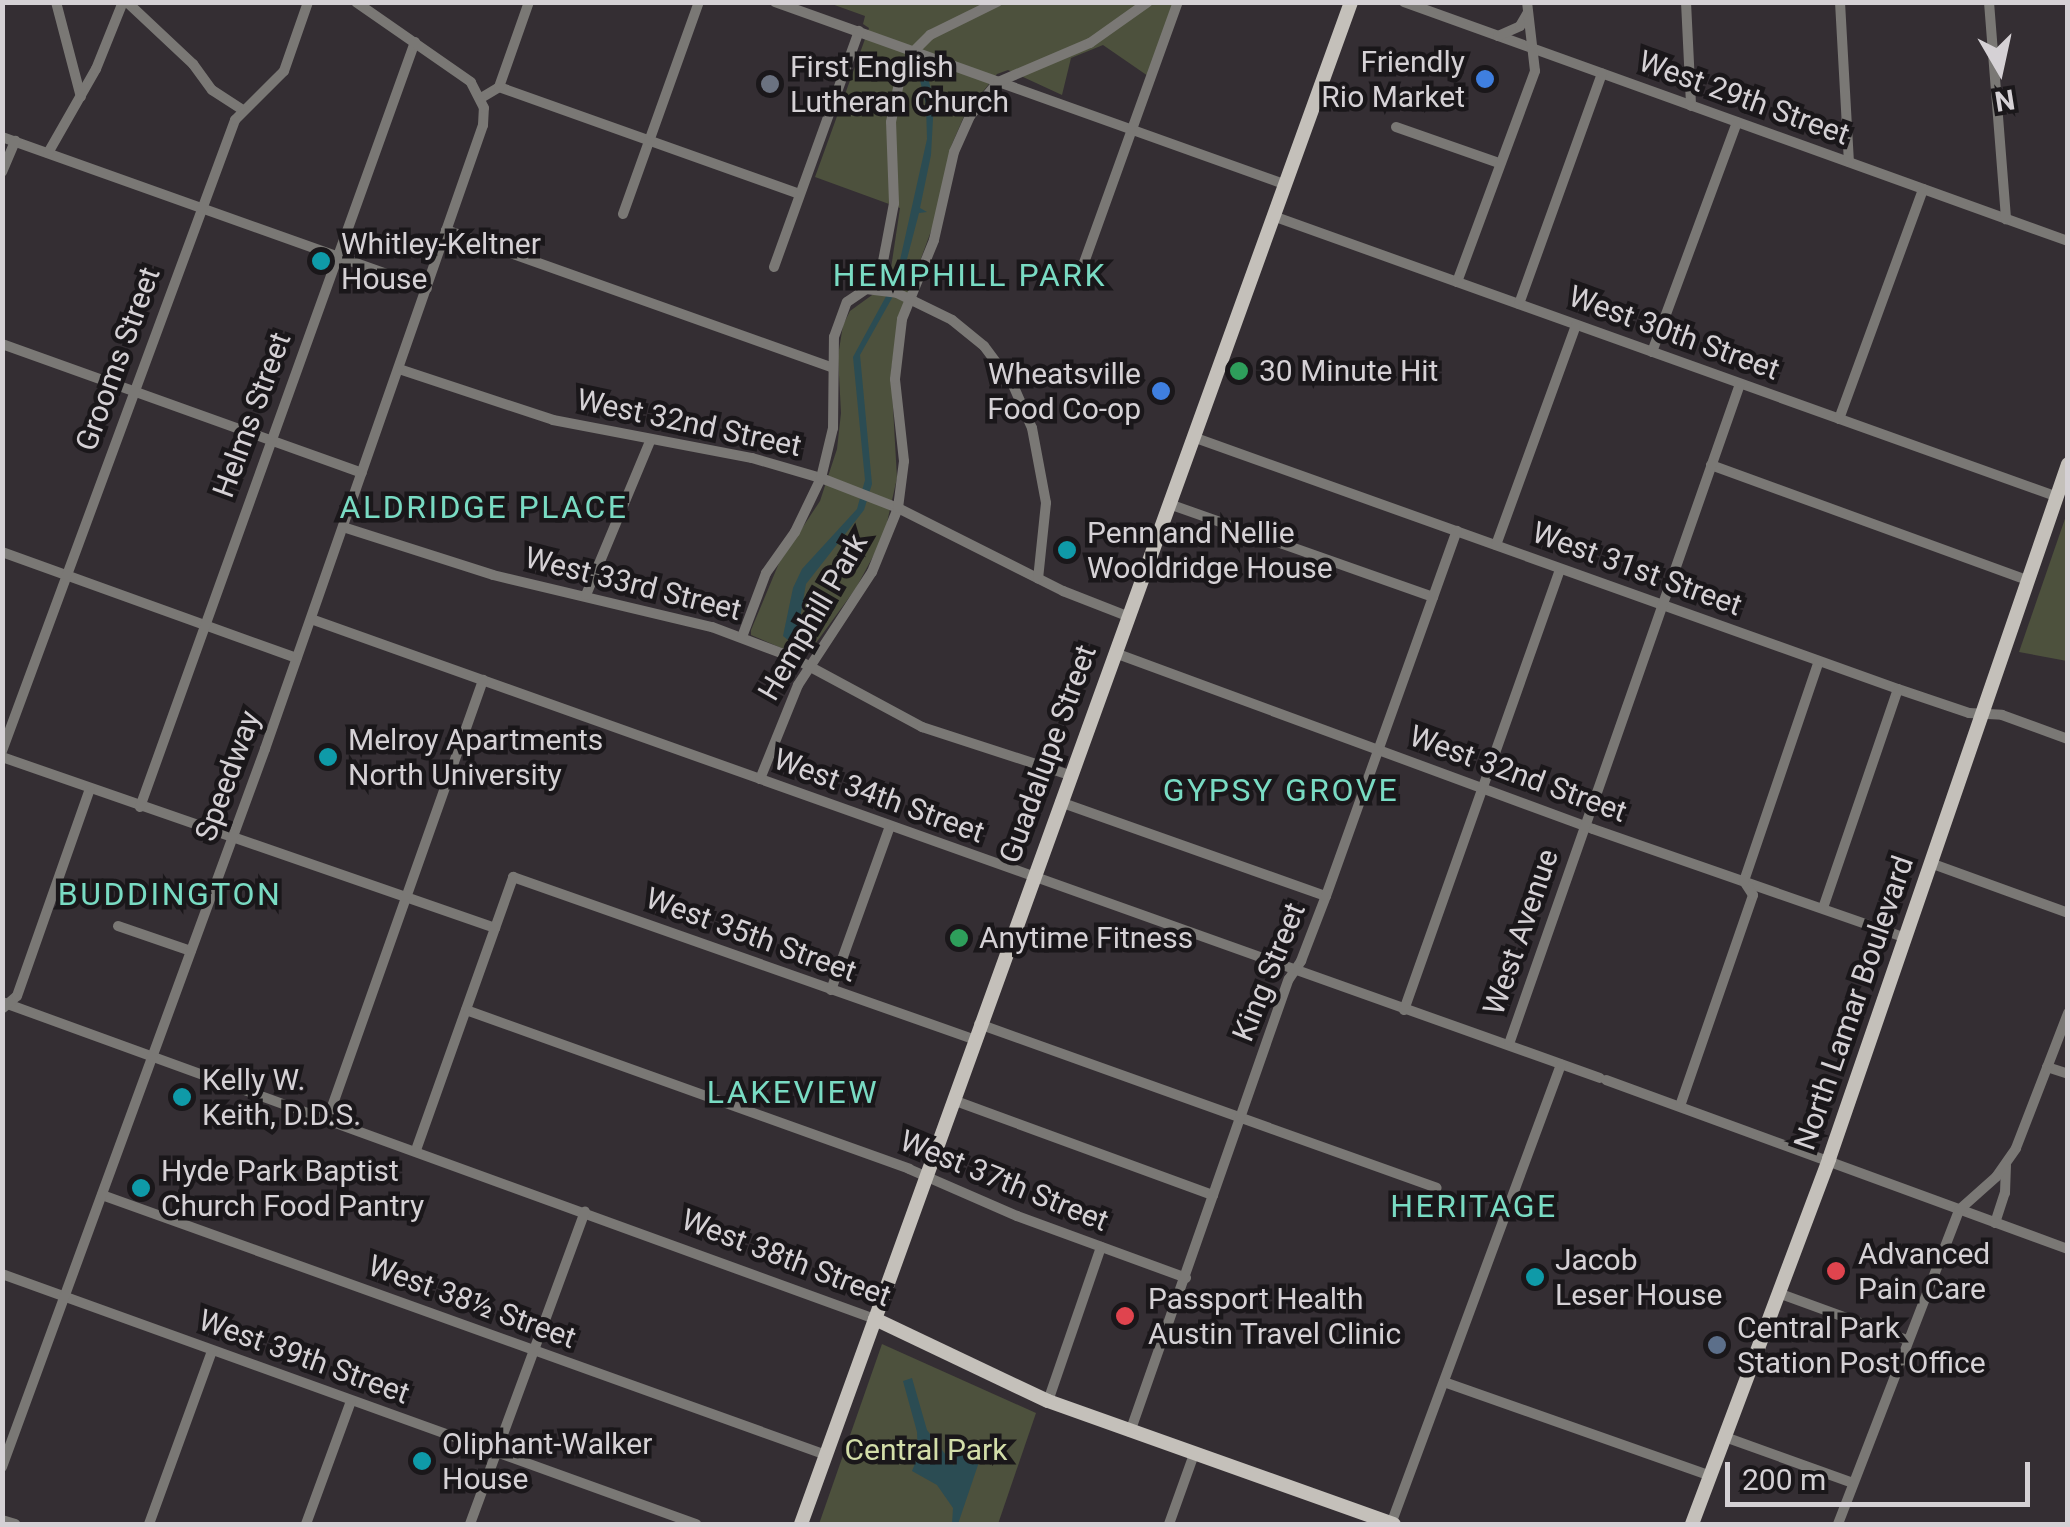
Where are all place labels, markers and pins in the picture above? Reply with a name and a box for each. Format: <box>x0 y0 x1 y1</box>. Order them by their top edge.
place label: Friendly Rio Market <box>1321 44 1465 114</box>
place label: First English Lutheran Church <box>790 49 1009 120</box>
marker: Friendly Rio Market <box>1474 68 1496 90</box>
marker: First English Lutheran Church <box>759 73 781 95</box>
place label: Whitley-Keltner House <box>341 226 541 296</box>
marker: Whitley-Keltner House <box>310 250 332 272</box>
place label: 30 Minute Hit <box>1259 353 1438 389</box>
place label: Wheatsville Food Co-op <box>987 356 1141 426</box>
marker: 30 Minute Hit <box>1228 360 1250 382</box>
marker: Wheatsville Food Co-op <box>1150 380 1172 402</box>
place label: Penn and Nellie Wooldridge House <box>1087 515 1333 586</box>
marker: Penn and Nellie Wooldridge House <box>1056 539 1078 561</box>
place label: Melroy Apartments North University <box>348 722 603 792</box>
marker: Melroy Apartments North University <box>317 746 339 768</box>
place label: Anytime Fitness <box>979 920 1193 956</box>
marker: Anytime Fitness <box>948 927 970 949</box>
place label: Kelly W. Keith, D.D.S. <box>202 1062 361 1132</box>
marker: Kelly W. Keith, D.D.S. <box>171 1086 193 1108</box>
place label: Hyde Park Baptist Church Food Pantry <box>161 1153 424 1224</box>
marker: Hyde Park Baptist Church Food Pantry <box>130 1177 152 1199</box>
place label: Advanced Pain Care <box>1858 1236 1990 1306</box>
place label: Jacob Leser House <box>1555 1242 1723 1312</box>
marker: Advanced Pain Care <box>1823 1258 1849 1284</box>
marker: Jacob Leser House <box>1524 1266 1546 1288</box>
place label: Passport Health Austin Travel Clinic <box>1148 1281 1402 1352</box>
marker: Passport Health Austin Travel Clinic <box>1112 1303 1138 1329</box>
place label: Central Park Station Post Office <box>1737 1310 1986 1380</box>
marker: Central Park Station Post Office <box>1706 1334 1728 1356</box>
place label: Oliphant-Walker House <box>442 1426 652 1496</box>
marker: Oliphant-Walker House <box>411 1450 433 1472</box>

